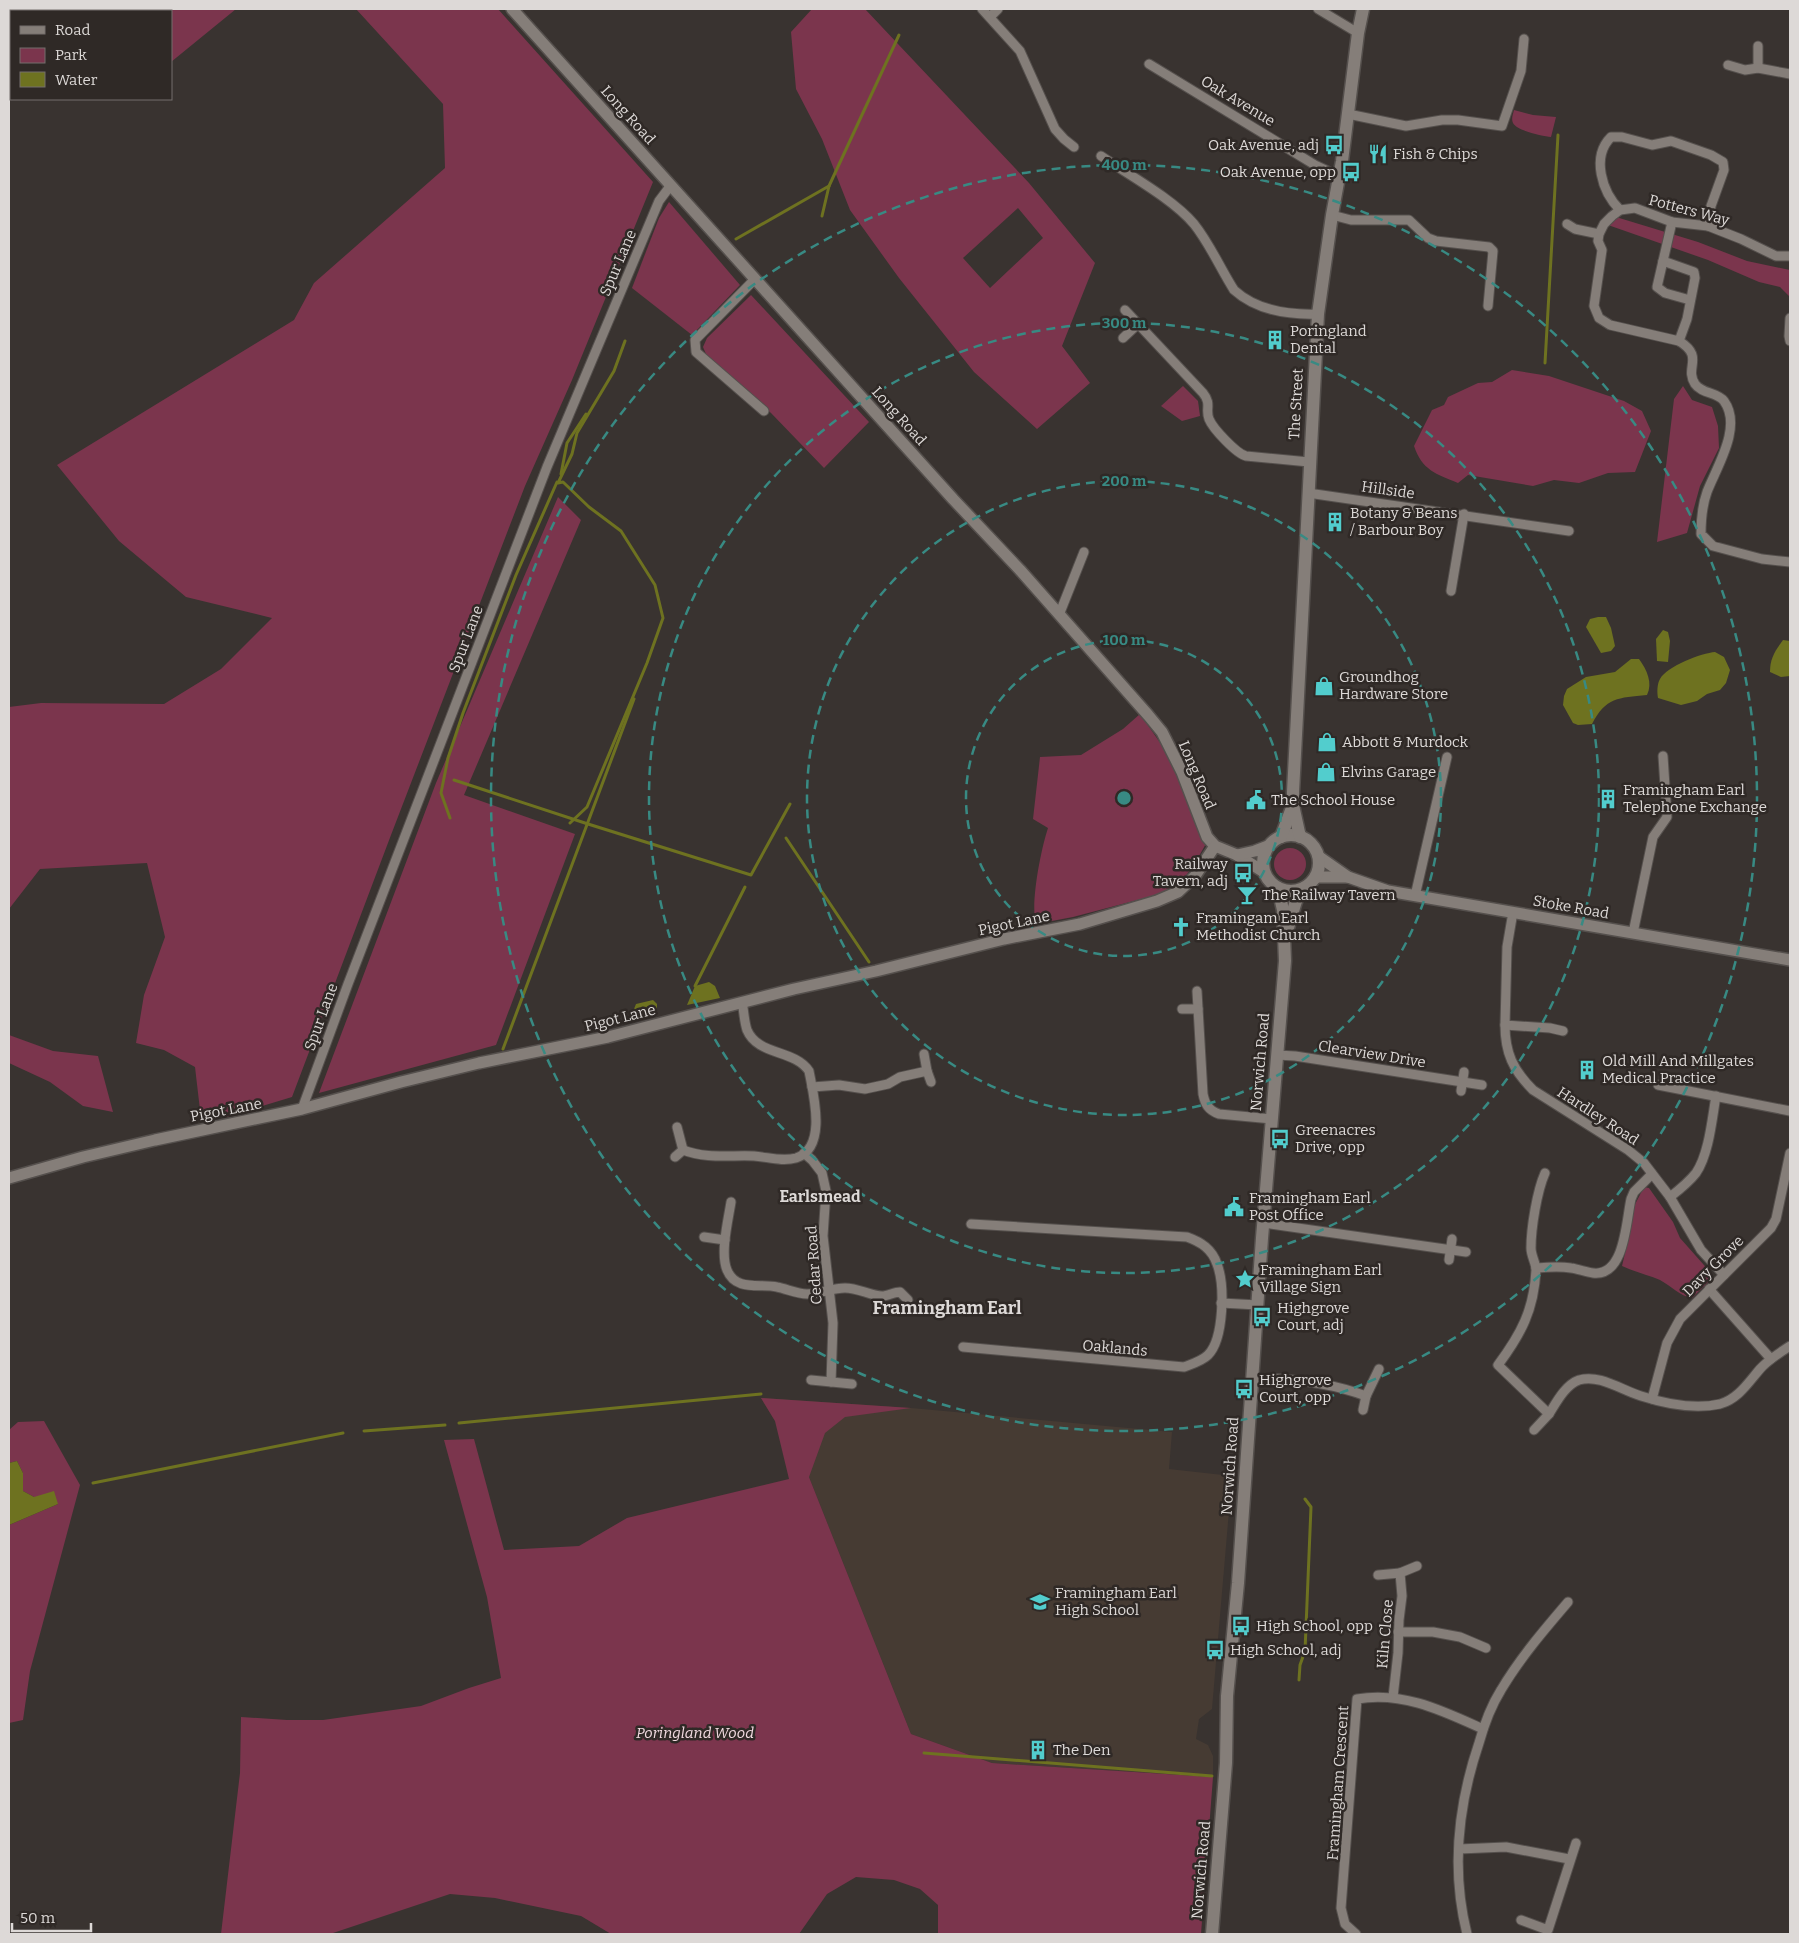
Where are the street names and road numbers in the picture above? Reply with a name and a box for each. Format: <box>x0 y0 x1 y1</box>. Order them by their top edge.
street label: Oak Avenue <box>1198 72 1278 130</box>
street label: Long Road <box>597 82 659 148</box>
street label: Potters Way <box>1647 191 1731 229</box>
street label: Spur Lane <box>596 227 640 299</box>
street label: The Street <box>1285 367 1307 440</box>
street label: Long Road <box>868 383 930 449</box>
street label: Hillside <box>1360 477 1416 503</box>
street label: Spur Lane <box>445 603 487 675</box>
street label: Long Road <box>1174 738 1220 812</box>
street label: Stoke Road <box>1531 891 1611 923</box>
street label: Pigot Lane <box>977 907 1051 939</box>
street label: Spur Lane <box>301 981 341 1053</box>
street label: Pigot Lane <box>583 1000 657 1036</box>
street label: Norwich Road <box>1247 1012 1273 1112</box>
street label: Clearview Drive <box>1317 1037 1427 1071</box>
street label: Hardley Road <box>1554 1083 1642 1149</box>
street label: Pigot Lane <box>189 1094 263 1126</box>
street label: Cedar Road <box>802 1225 826 1305</box>
street label: Davy Grove <box>1679 1232 1747 1300</box>
street label: Oaklands <box>1082 1336 1148 1360</box>
street label: Norwich Road <box>1218 1416 1242 1516</box>
street label: Kiln Close <box>1373 1599 1397 1669</box>
street label: Framingham Crescent <box>1324 1704 1352 1861</box>
street label: Norwich Road <box>1188 1820 1214 1920</box>

